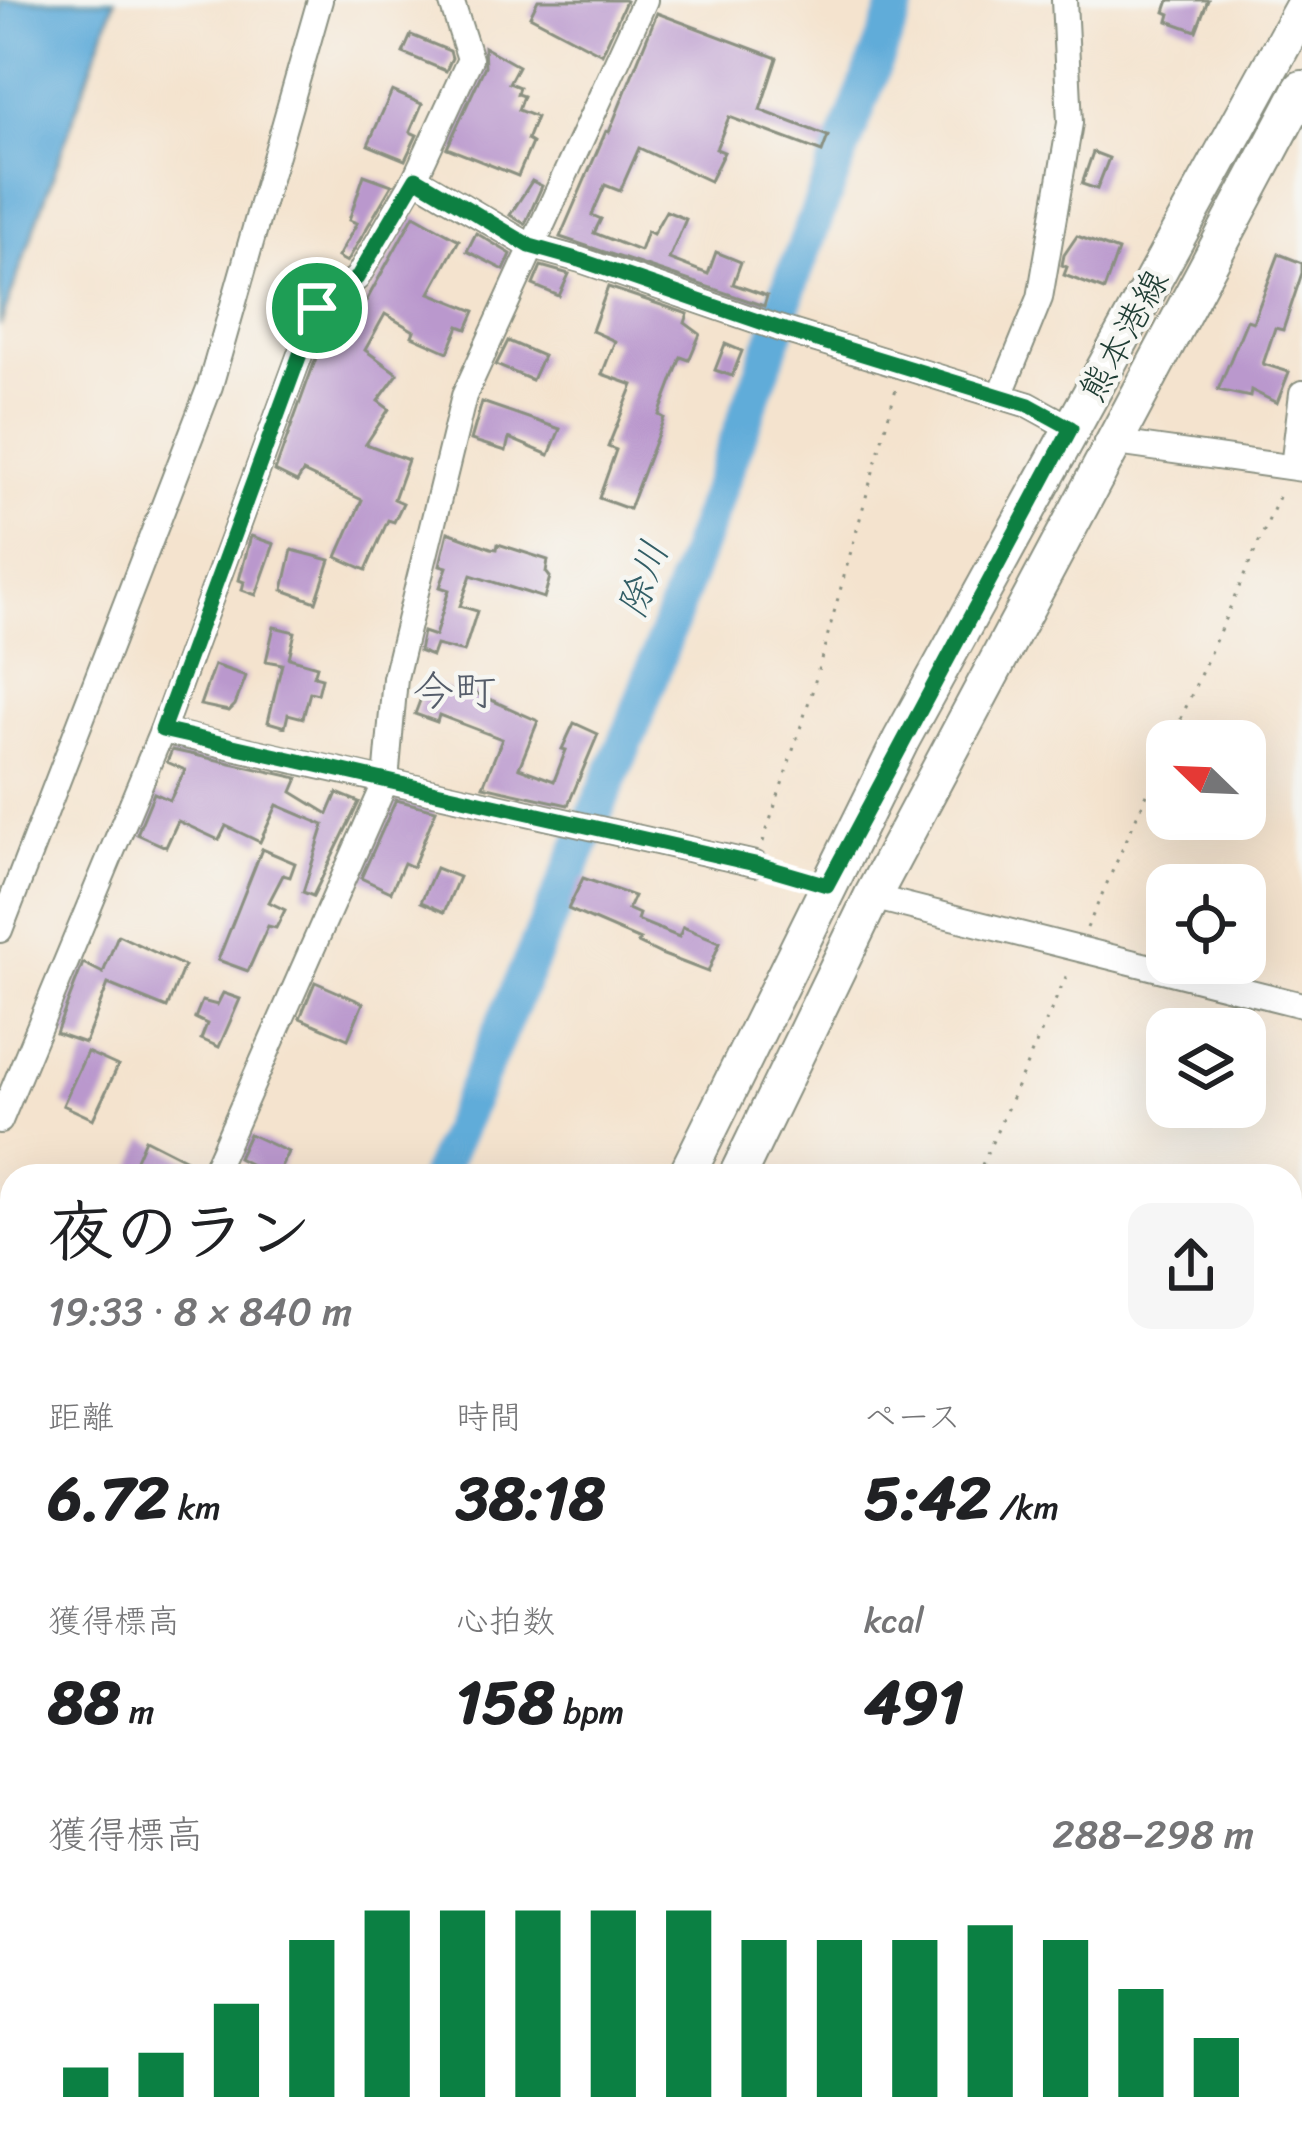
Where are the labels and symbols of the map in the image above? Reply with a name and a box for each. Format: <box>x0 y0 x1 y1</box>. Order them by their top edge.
pin <box>266 257 368 359</box>
street label: 熊本港線 <box>1061 257 1187 414</box>
water label: 除川 <box>597 531 688 628</box>
district label: 今町 <box>412 654 496 728</box>
north arrow <box>1146 720 1266 840</box>

